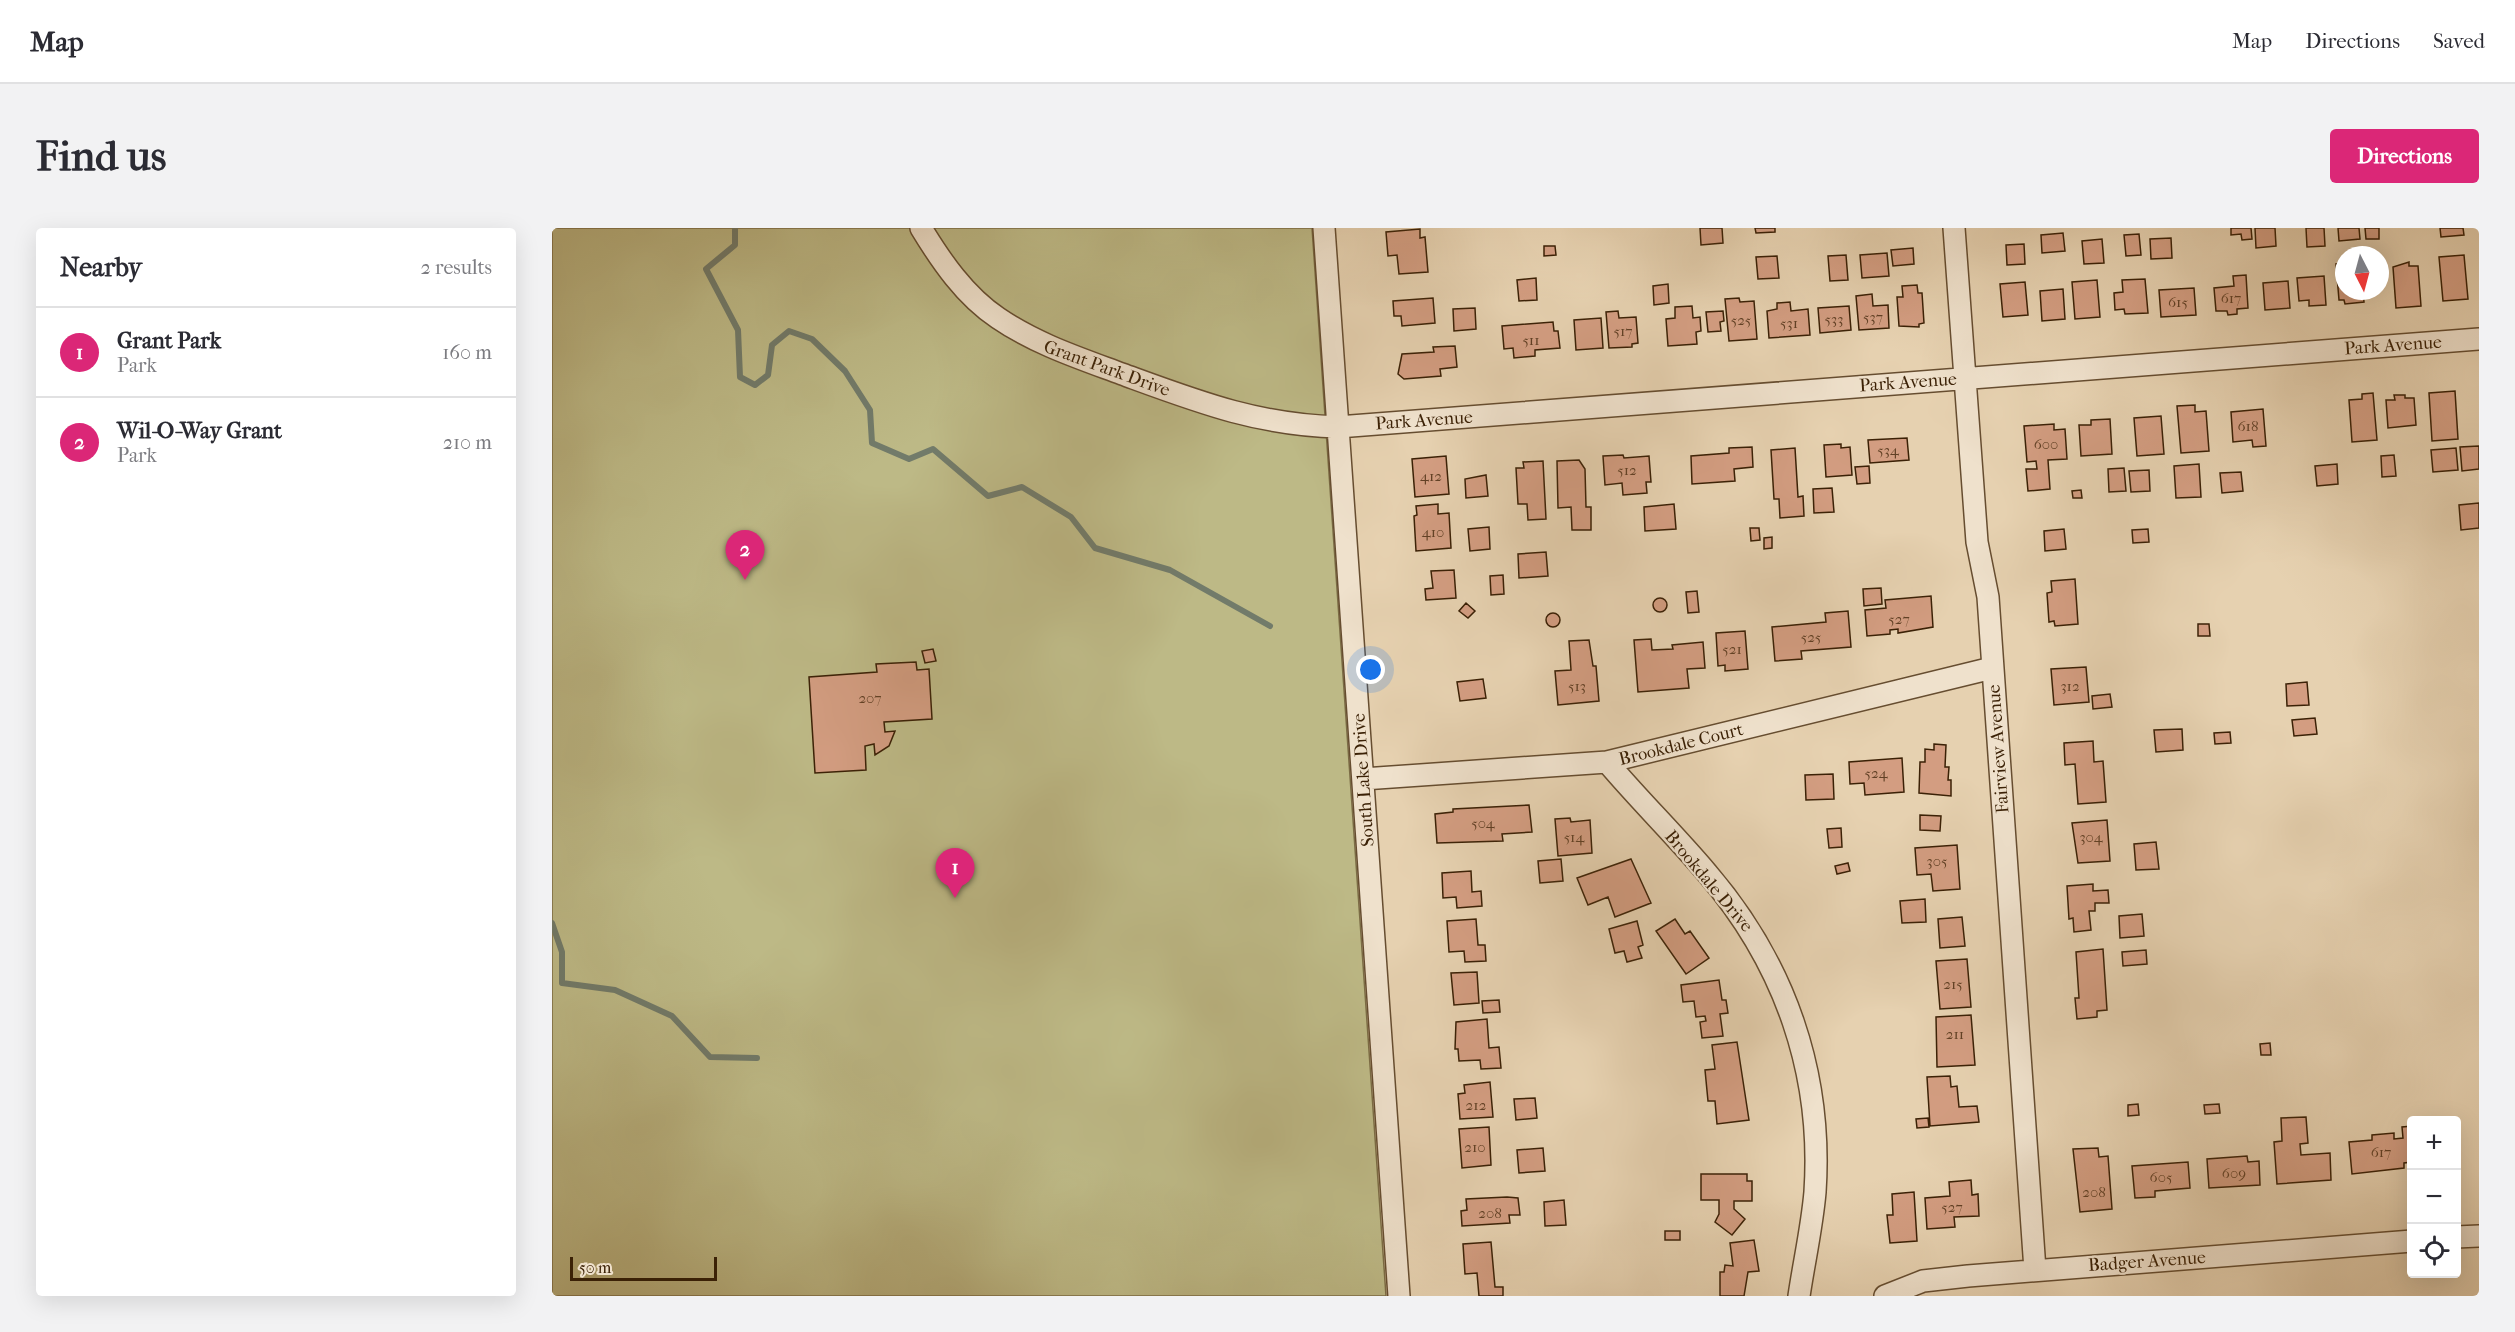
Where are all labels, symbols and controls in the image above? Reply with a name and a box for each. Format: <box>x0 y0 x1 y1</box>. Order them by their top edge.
text: Map <box>30 25 84 58</box>
text: Map <box>2232 29 2272 53</box>
text: Directions <box>2305 29 2400 53</box>
text: Saved <box>2433 29 2485 53</box>
button: Directions <box>2330 129 2479 183</box>
text: Find us <box>36 132 166 181</box>
north arrow <box>2335 246 2389 300</box>
text: Nearby <box>60 252 142 283</box>
text: 2 results <box>421 256 492 279</box>
house number: 617 <box>2221 289 2241 307</box>
house number: 615 <box>2168 293 2188 311</box>
house number: 537 <box>1863 308 1883 326</box>
house number: 533 <box>1825 310 1843 328</box>
house number: 525 <box>1731 311 1751 329</box>
house number: 531 <box>1780 314 1798 332</box>
house number: 517 <box>1613 322 1633 340</box>
text: Grant Park <box>117 328 221 354</box>
house number: 511 <box>1522 331 1540 349</box>
street label: Park Avenue <box>2344 332 2443 359</box>
street label: Grant Park Drive <box>1041 336 1173 401</box>
text: 1 <box>76 341 83 364</box>
text: 160 m <box>442 341 492 364</box>
text: Park <box>117 354 157 377</box>
street label: Park Avenue <box>1859 369 1958 396</box>
street label: Park Avenue <box>1375 407 1474 434</box>
house number: 618 <box>2238 417 2258 435</box>
text: Wil-O-Way Grant <box>117 418 282 444</box>
text: 2 <box>74 431 85 454</box>
text: 210 m <box>443 431 492 454</box>
house number: 600 <box>2034 435 2058 453</box>
house number: 534 <box>1877 441 1900 459</box>
text: Park <box>117 444 157 467</box>
house number: 512 <box>1617 461 1637 479</box>
house number: 412 <box>1420 467 1442 485</box>
house number: 410 <box>1422 523 1444 541</box>
pin: 2 <box>726 530 764 580</box>
house number: 527 <box>1888 610 1910 628</box>
house number: 525 <box>1801 628 1821 646</box>
house number: 521 <box>1722 640 1742 658</box>
your location <box>1356 655 1385 684</box>
house number: 513 <box>1568 677 1586 695</box>
house number: 312 <box>2060 677 2080 695</box>
street label: Fairview Avenue <box>1984 684 2013 814</box>
house number: 207 <box>858 689 882 707</box>
street label: South Lake Drive <box>1348 712 1379 847</box>
street label: Brookdale Court <box>1617 719 1746 770</box>
house number: 524 <box>1864 764 1889 782</box>
house number: 504 <box>1471 814 1496 832</box>
street label: Brookdale Drive <box>1660 826 1757 936</box>
house number: 514 <box>1564 828 1585 846</box>
house number: 304 <box>2079 828 2104 846</box>
pin: 1 <box>936 848 974 898</box>
house number: 305 <box>1927 852 1947 870</box>
house number: 215 <box>1943 975 1963 993</box>
house number: 211 <box>1946 1025 1964 1043</box>
house number: 212 <box>1466 1096 1487 1114</box>
map controls <box>2407 1116 2461 1278</box>
button: + <box>2407 1116 2461 1170</box>
house number: 210 <box>1464 1138 1486 1156</box>
house number: 617 <box>2371 1143 2391 1161</box>
house number: 609 <box>2222 1164 2246 1182</box>
house number: 605 <box>2150 1168 2172 1186</box>
button: − <box>2407 1170 2461 1224</box>
house number: 208 <box>2082 1183 2106 1201</box>
house number: 527 <box>1941 1198 1963 1216</box>
house number: 208 <box>1478 1204 1502 1222</box>
button: locate <box>2407 1224 2461 1278</box>
street label: Badger Avenue <box>2087 1247 2207 1276</box>
scale bar <box>570 1254 717 1282</box>
text: 50 m <box>579 1258 611 1277</box>

